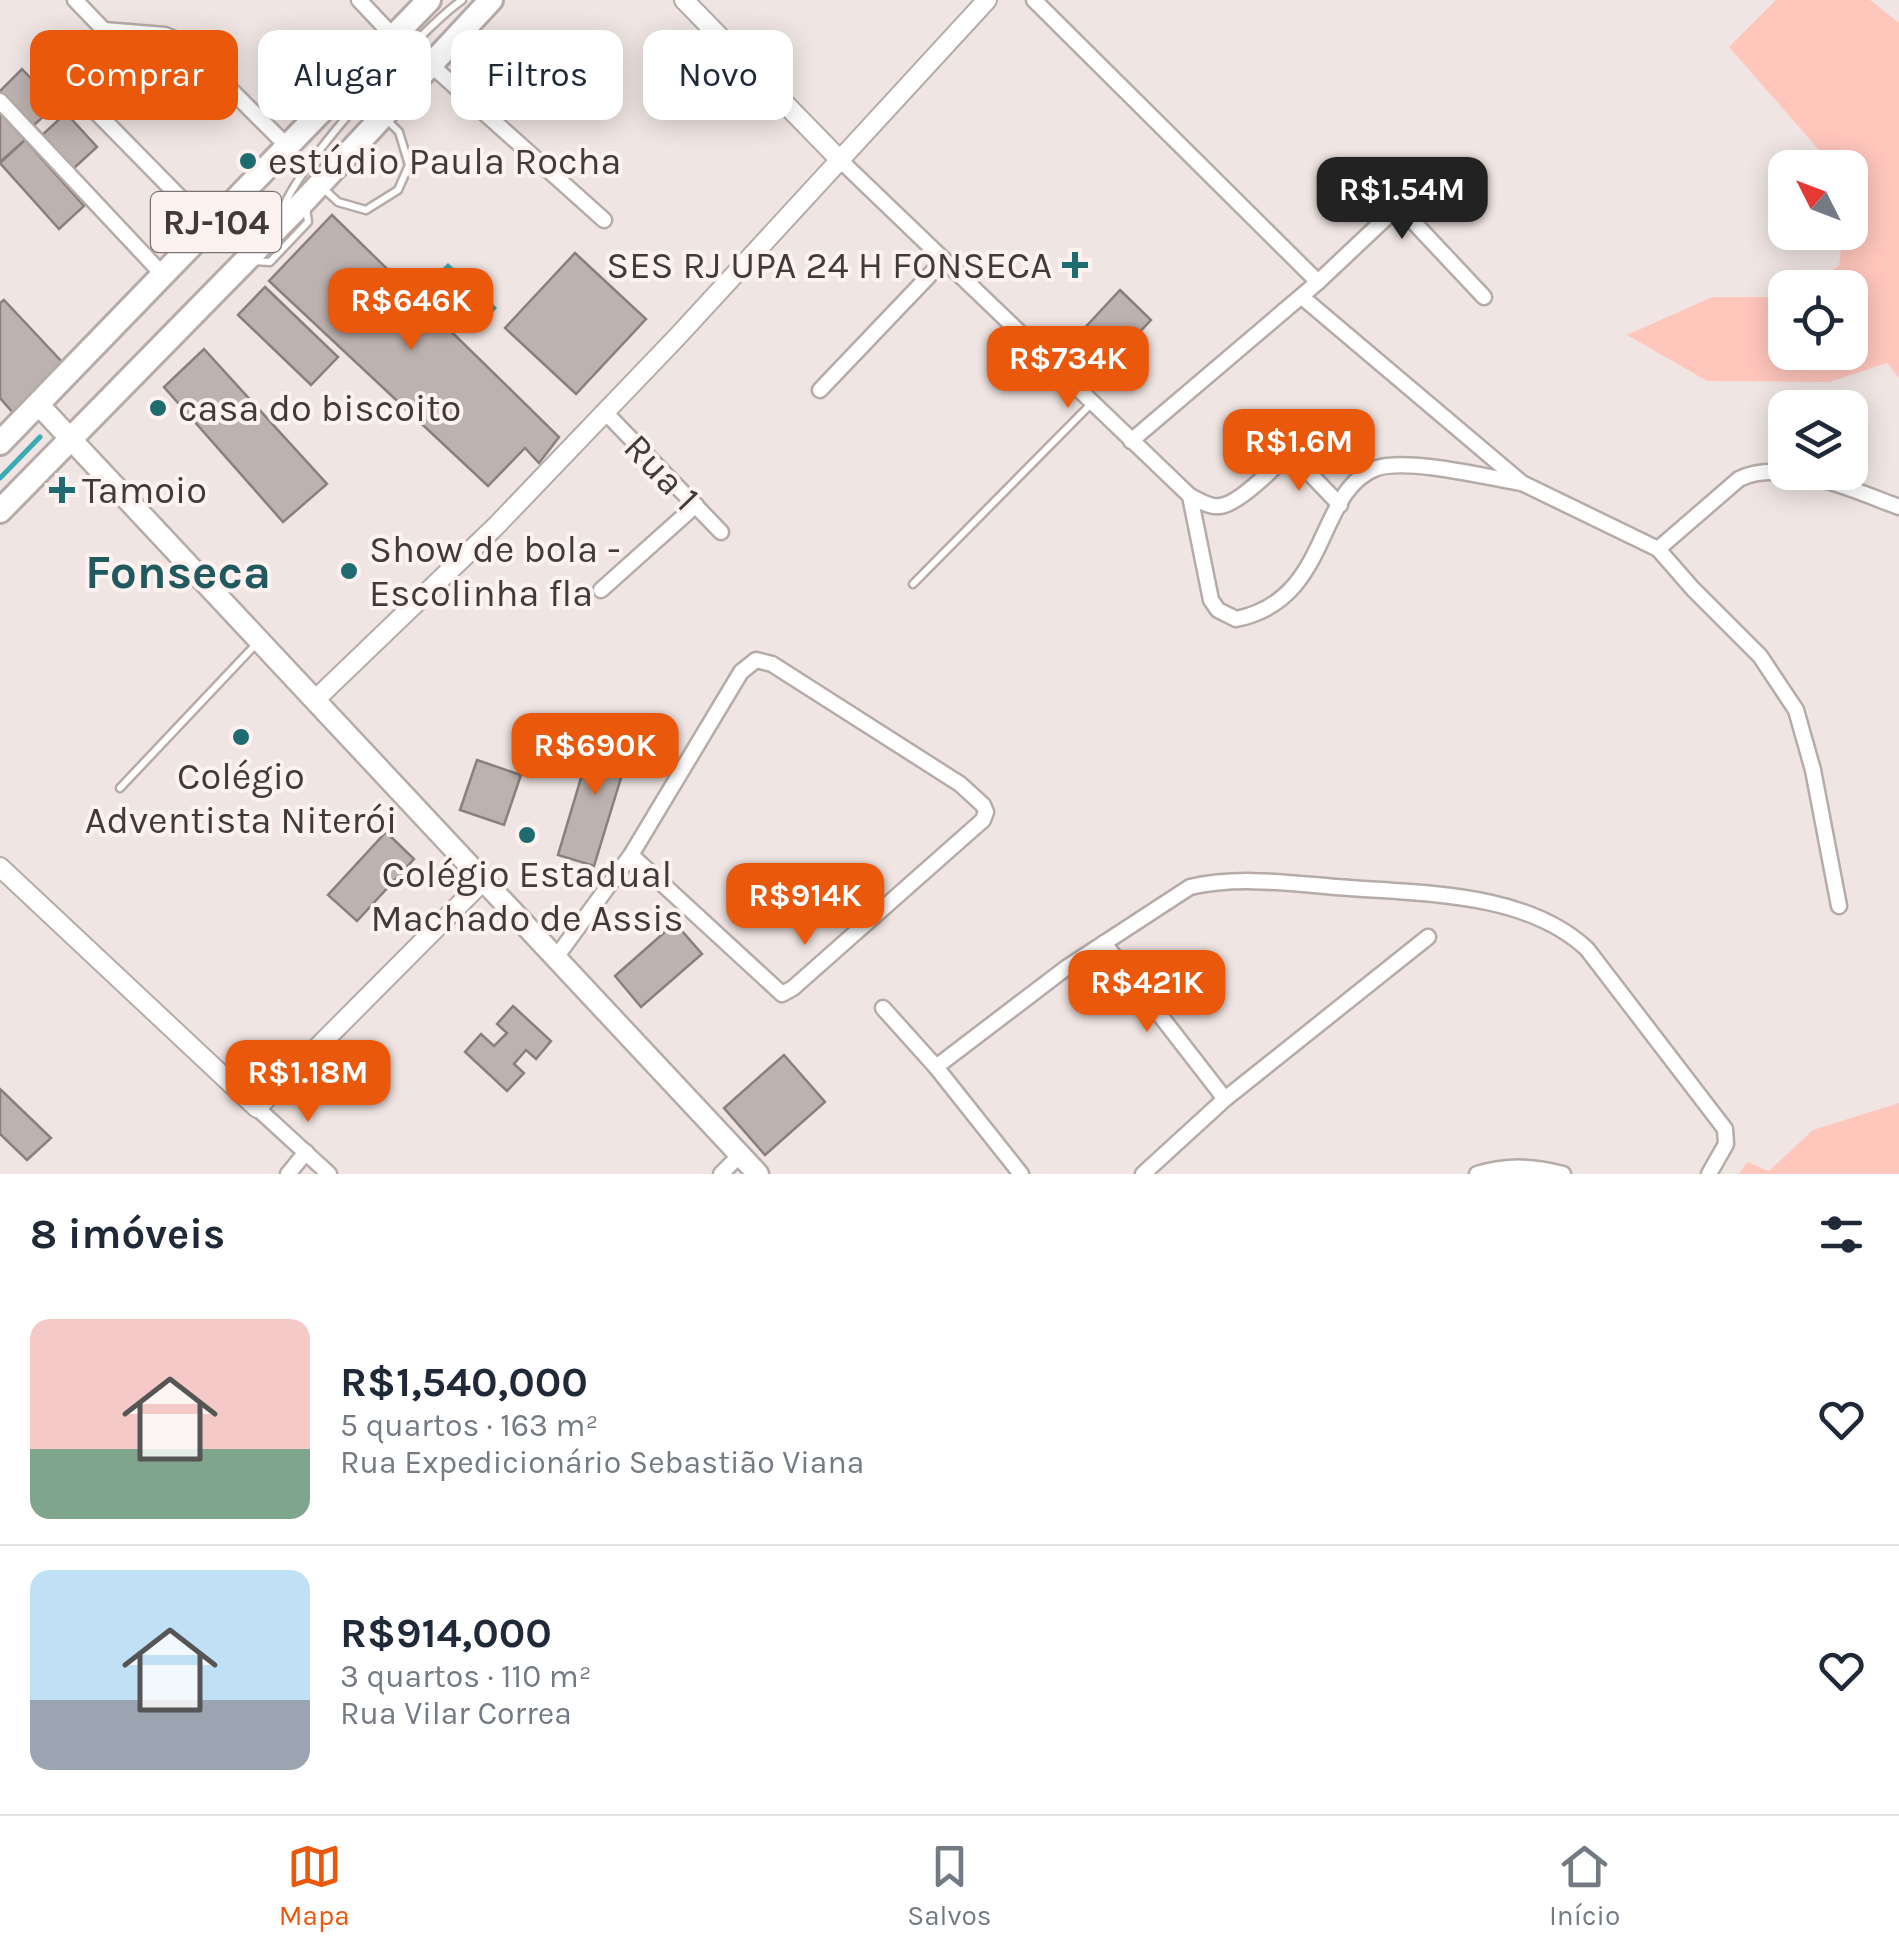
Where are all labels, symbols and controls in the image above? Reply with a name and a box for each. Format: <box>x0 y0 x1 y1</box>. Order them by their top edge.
chip: Comprar <box>30 30 238 120</box>
chip: Alugar <box>258 30 431 120</box>
chip: Filtros <box>451 30 623 120</box>
chip: Novo <box>643 30 793 120</box>
place label: estúdio Paula Rocha <box>268 139 621 184</box>
marker: estúdio Paula Rocha <box>237 150 259 172</box>
north arrow <box>1768 150 1868 250</box>
map controls <box>1768 150 1868 490</box>
pin: R$1.54M <box>1310 157 1494 242</box>
text: R$1.54M <box>1339 171 1465 208</box>
road number: RJ-104 <box>151 192 281 252</box>
place label: SES RJ UPA 24 H FONSECA <box>606 243 1052 288</box>
marker: SES RJ UPA 24 H FONSECA <box>1062 252 1088 278</box>
pin: R$646K <box>330 268 492 353</box>
button: locate <box>1768 270 1868 370</box>
text: R$646K <box>350 282 472 319</box>
pin: R$734K <box>987 326 1149 411</box>
text: R$734K <box>1009 340 1127 377</box>
place label: casa do biscoito <box>178 386 461 431</box>
button: layers <box>1768 390 1868 490</box>
marker: casa do biscoito <box>147 397 169 419</box>
pin: R$1.6M <box>1218 409 1380 494</box>
text: R$1.6M <box>1245 423 1353 460</box>
street label: Rua 1 <box>615 425 709 520</box>
place label: Tamoio <box>82 468 207 513</box>
marker: Tamoio <box>51 479 73 501</box>
place label: Show de bola - Escolinha fla <box>369 527 620 616</box>
district label: Fonseca <box>85 544 271 600</box>
marker: Show de bola - Escolinha fla <box>338 560 360 582</box>
pin: R$690K <box>514 713 676 798</box>
marker: Colégio Adventista Niterói <box>230 726 252 748</box>
text: R$690K <box>534 727 656 764</box>
place label: Colégio Adventista Niterói <box>85 754 397 843</box>
marker: Colégio Estadual Machado de Assis <box>516 824 538 846</box>
place label: Colégio Estadual Machado de Assis <box>371 852 684 941</box>
pin: R$914K <box>724 863 886 948</box>
text: R$914K <box>748 877 862 914</box>
pin: R$421K <box>1066 950 1228 1035</box>
text: R$421K <box>1090 964 1204 1001</box>
pin: R$1.18M <box>216 1040 400 1125</box>
text: R$1.18M <box>247 1054 369 1091</box>
icon: filters <box>1814 1207 1869 1262</box>
text: 8 imóveis <box>30 1209 225 1259</box>
text: R$1,540,000 <box>340 1357 588 1407</box>
icon: home <box>110 1359 230 1479</box>
icon: heart <box>1814 1392 1869 1447</box>
text: 5 quartos · 163 m² <box>340 1407 598 1444</box>
text: Rua Expedicionário Sebastião Viana <box>340 1444 864 1481</box>
text: R$914,000 <box>340 1608 552 1658</box>
icon: home <box>110 1610 230 1730</box>
icon: heart <box>1814 1643 1869 1698</box>
text: 3 quartos · 110 m² <box>340 1658 592 1695</box>
text: Rua Vilar Correa <box>340 1695 572 1732</box>
tab: Mapa <box>279 1839 350 1932</box>
tab: Salvos <box>907 1839 992 1932</box>
tab: Início <box>1549 1839 1620 1932</box>

